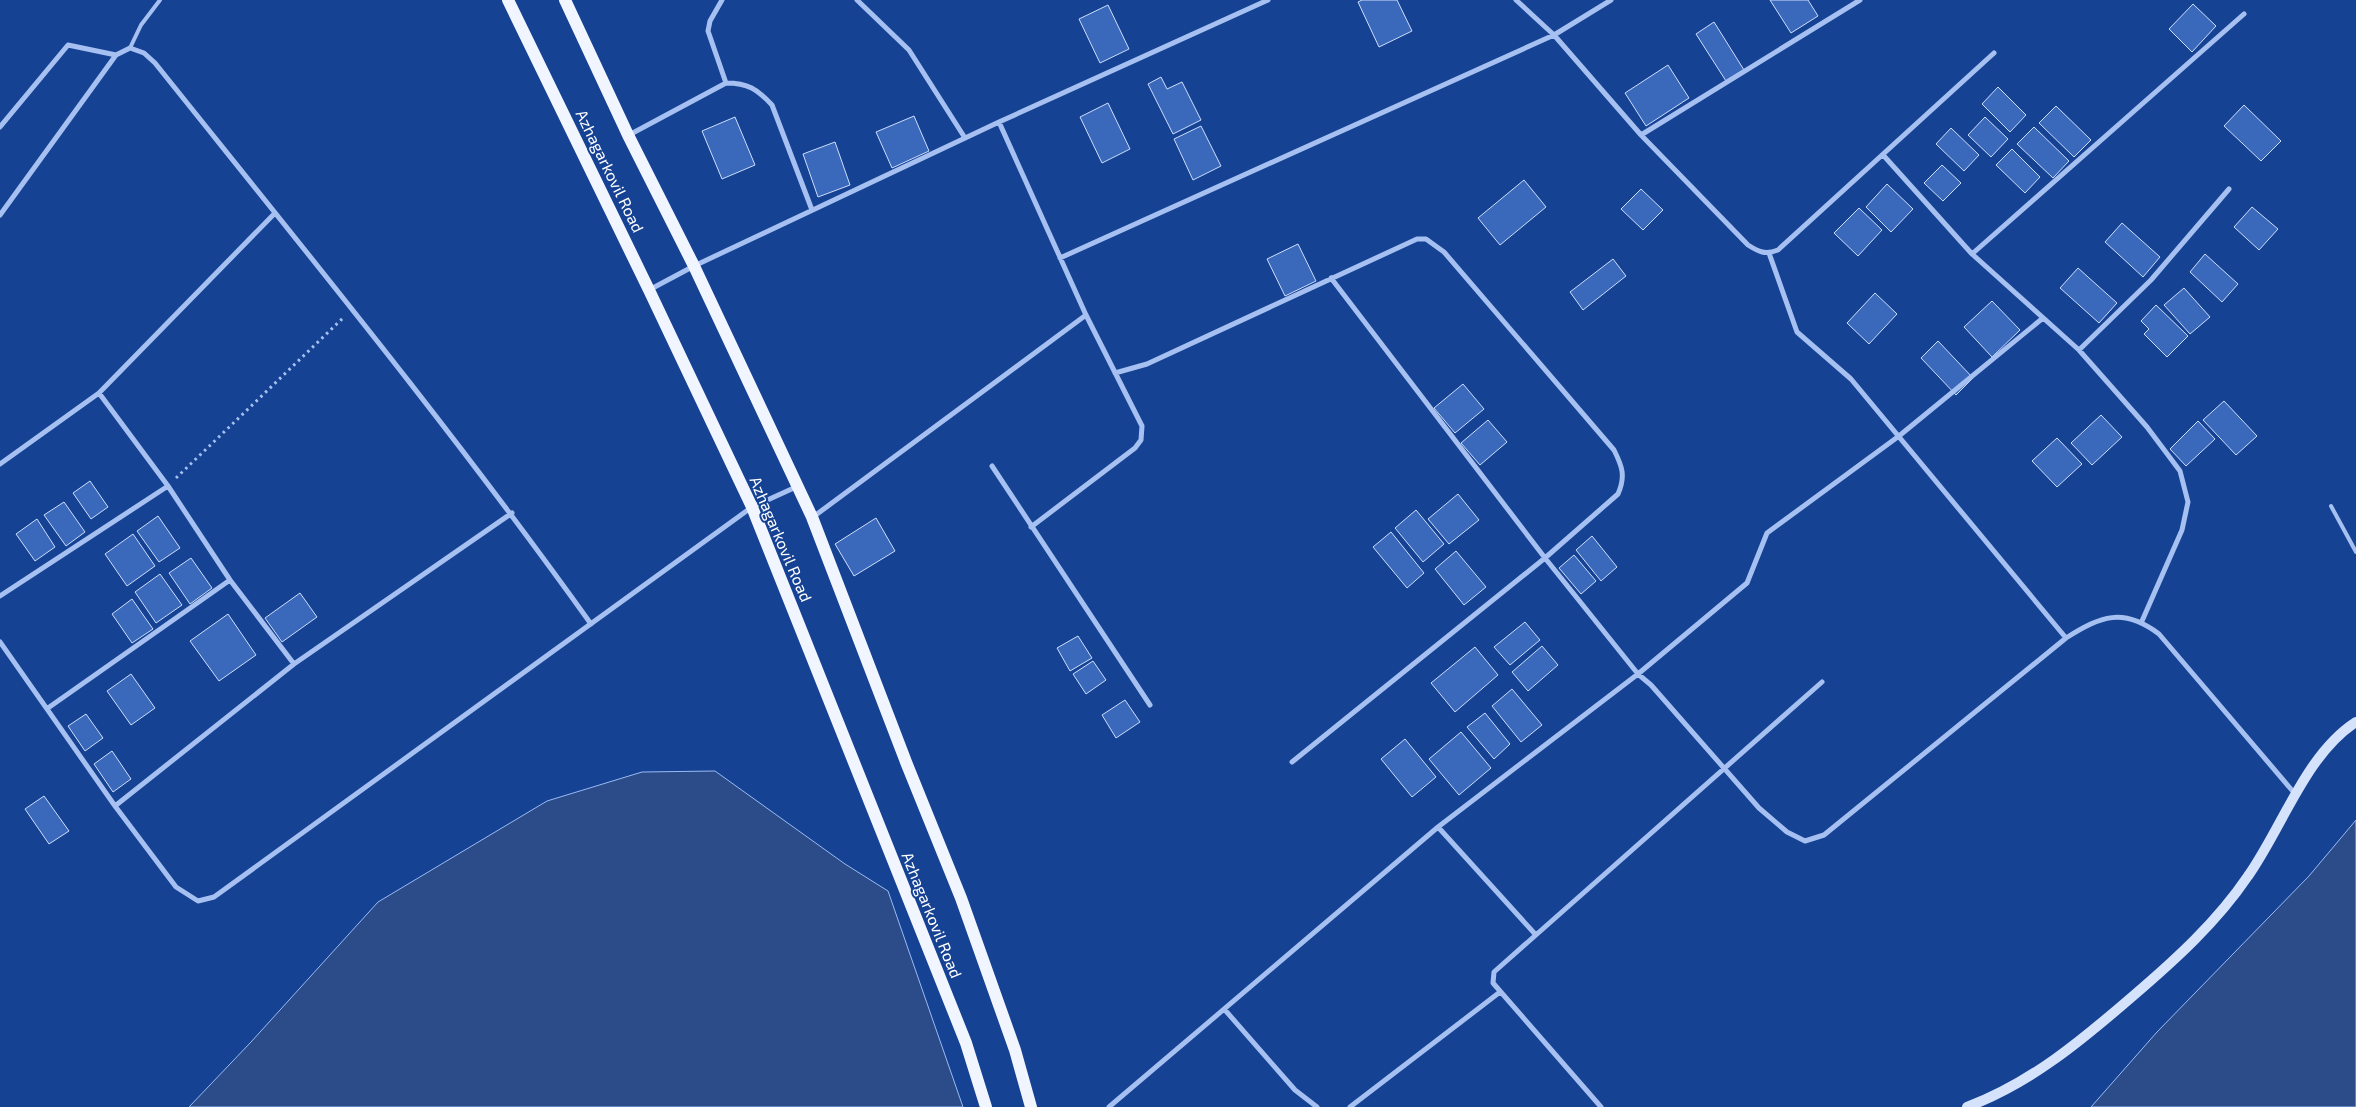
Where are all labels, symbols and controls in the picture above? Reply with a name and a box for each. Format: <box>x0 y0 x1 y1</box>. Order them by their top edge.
street label: Azhagarkovil Road <box>572 106 648 235</box>
street label: Azhagarkovil Road <box>746 473 816 604</box>
street label: Azhagarkovil Road <box>898 849 966 981</box>

